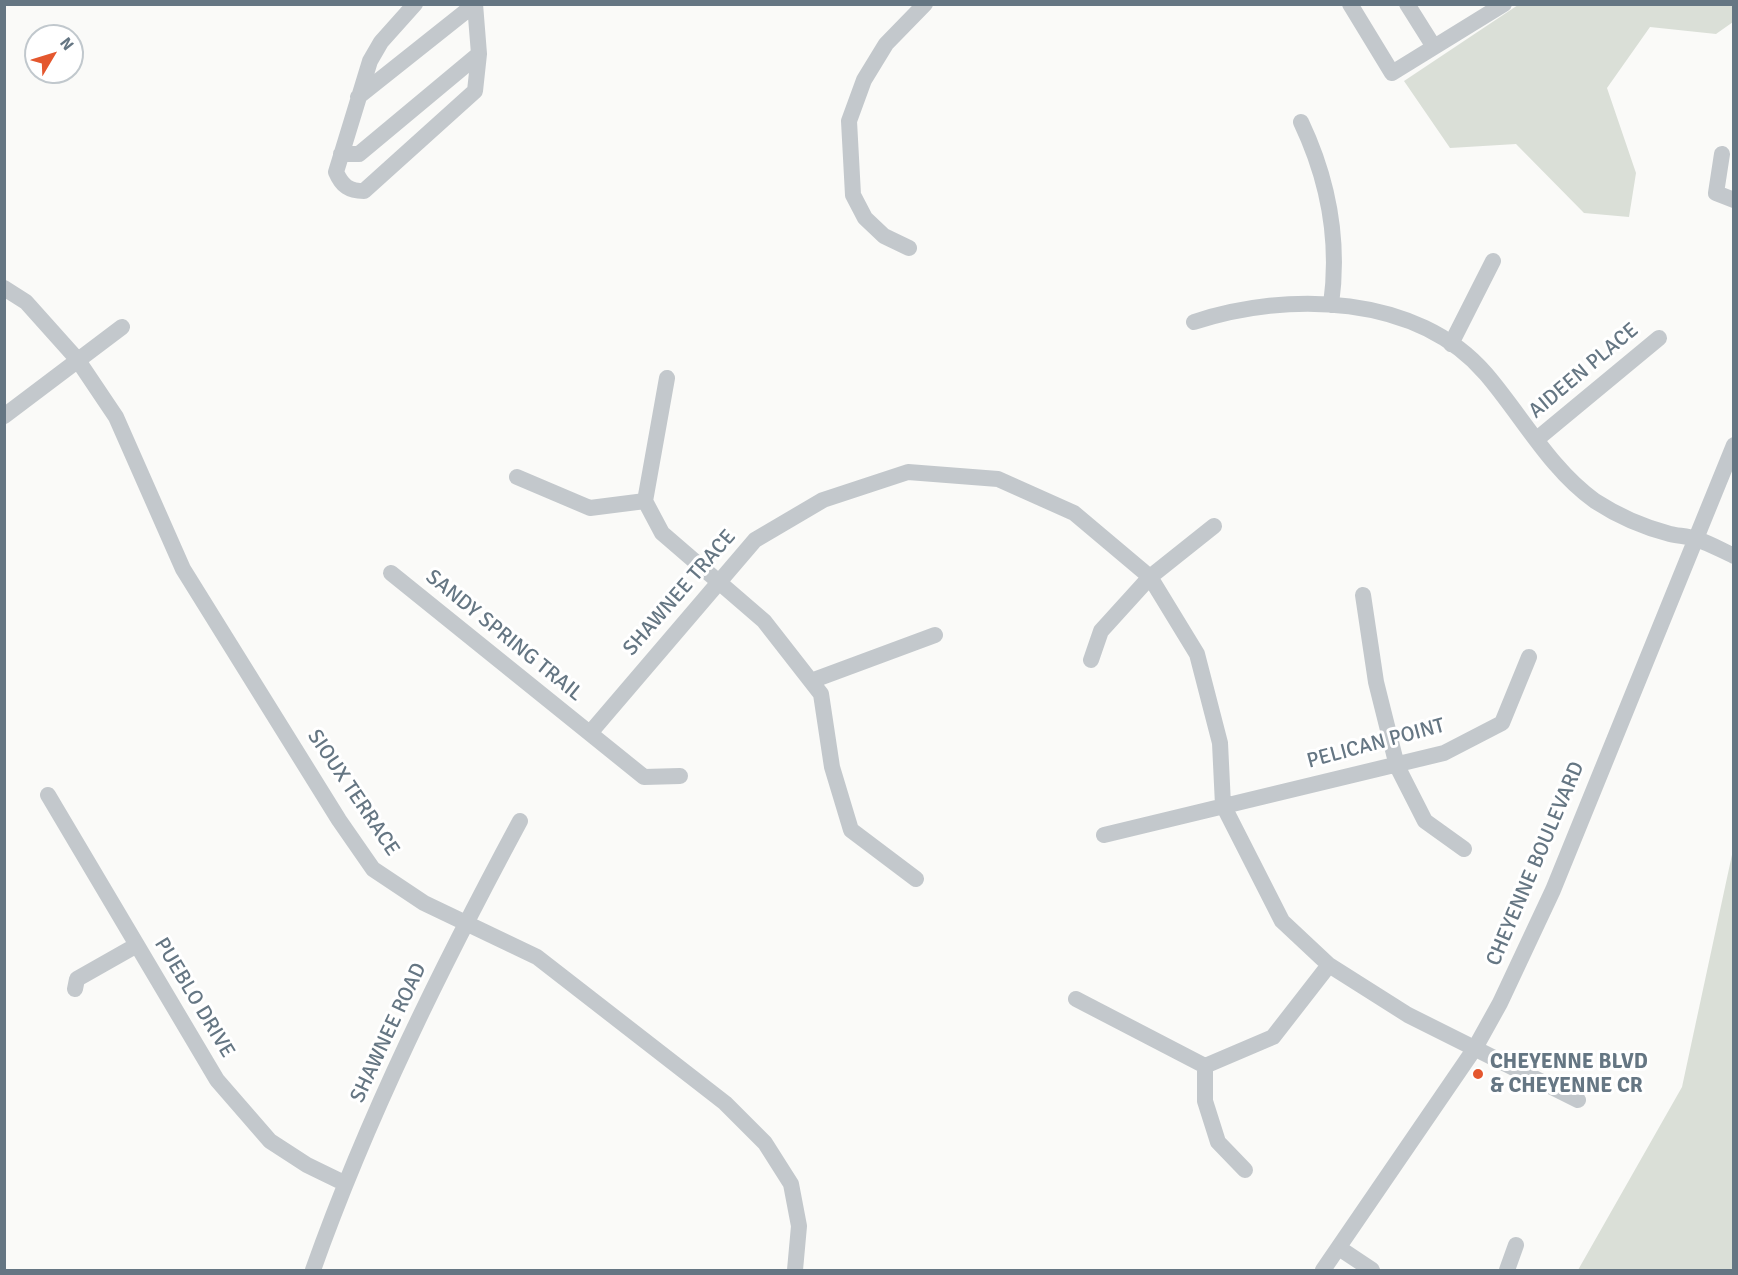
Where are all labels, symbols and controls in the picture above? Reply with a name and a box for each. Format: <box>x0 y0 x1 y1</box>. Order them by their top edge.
north arrow <box>24 24 84 84</box>
text: N <box>55 34 78 55</box>
street label: AIDEEN PLACE <box>1524 318 1644 424</box>
street label: SHAWNEE TRACE <box>618 525 742 661</box>
street label: SANDY SPRING TRAIL <box>420 565 588 707</box>
street label: PELICAN POINT <box>1304 714 1448 774</box>
street label: SIOUX TERRACE <box>301 725 405 861</box>
street label: CHEYENNE BOULEVARD <box>1482 758 1590 970</box>
street label: PUEBLO DRIVE <box>148 933 240 1063</box>
street label: SHAWNEE ROAD <box>346 959 432 1107</box>
place label: CHEYENNE BLVD & CHEYENNE CR <box>1490 1049 1648 1099</box>
marker: CHEYENNE BLVD & CHEYENNE CR <box>1471 1067 1485 1081</box>

